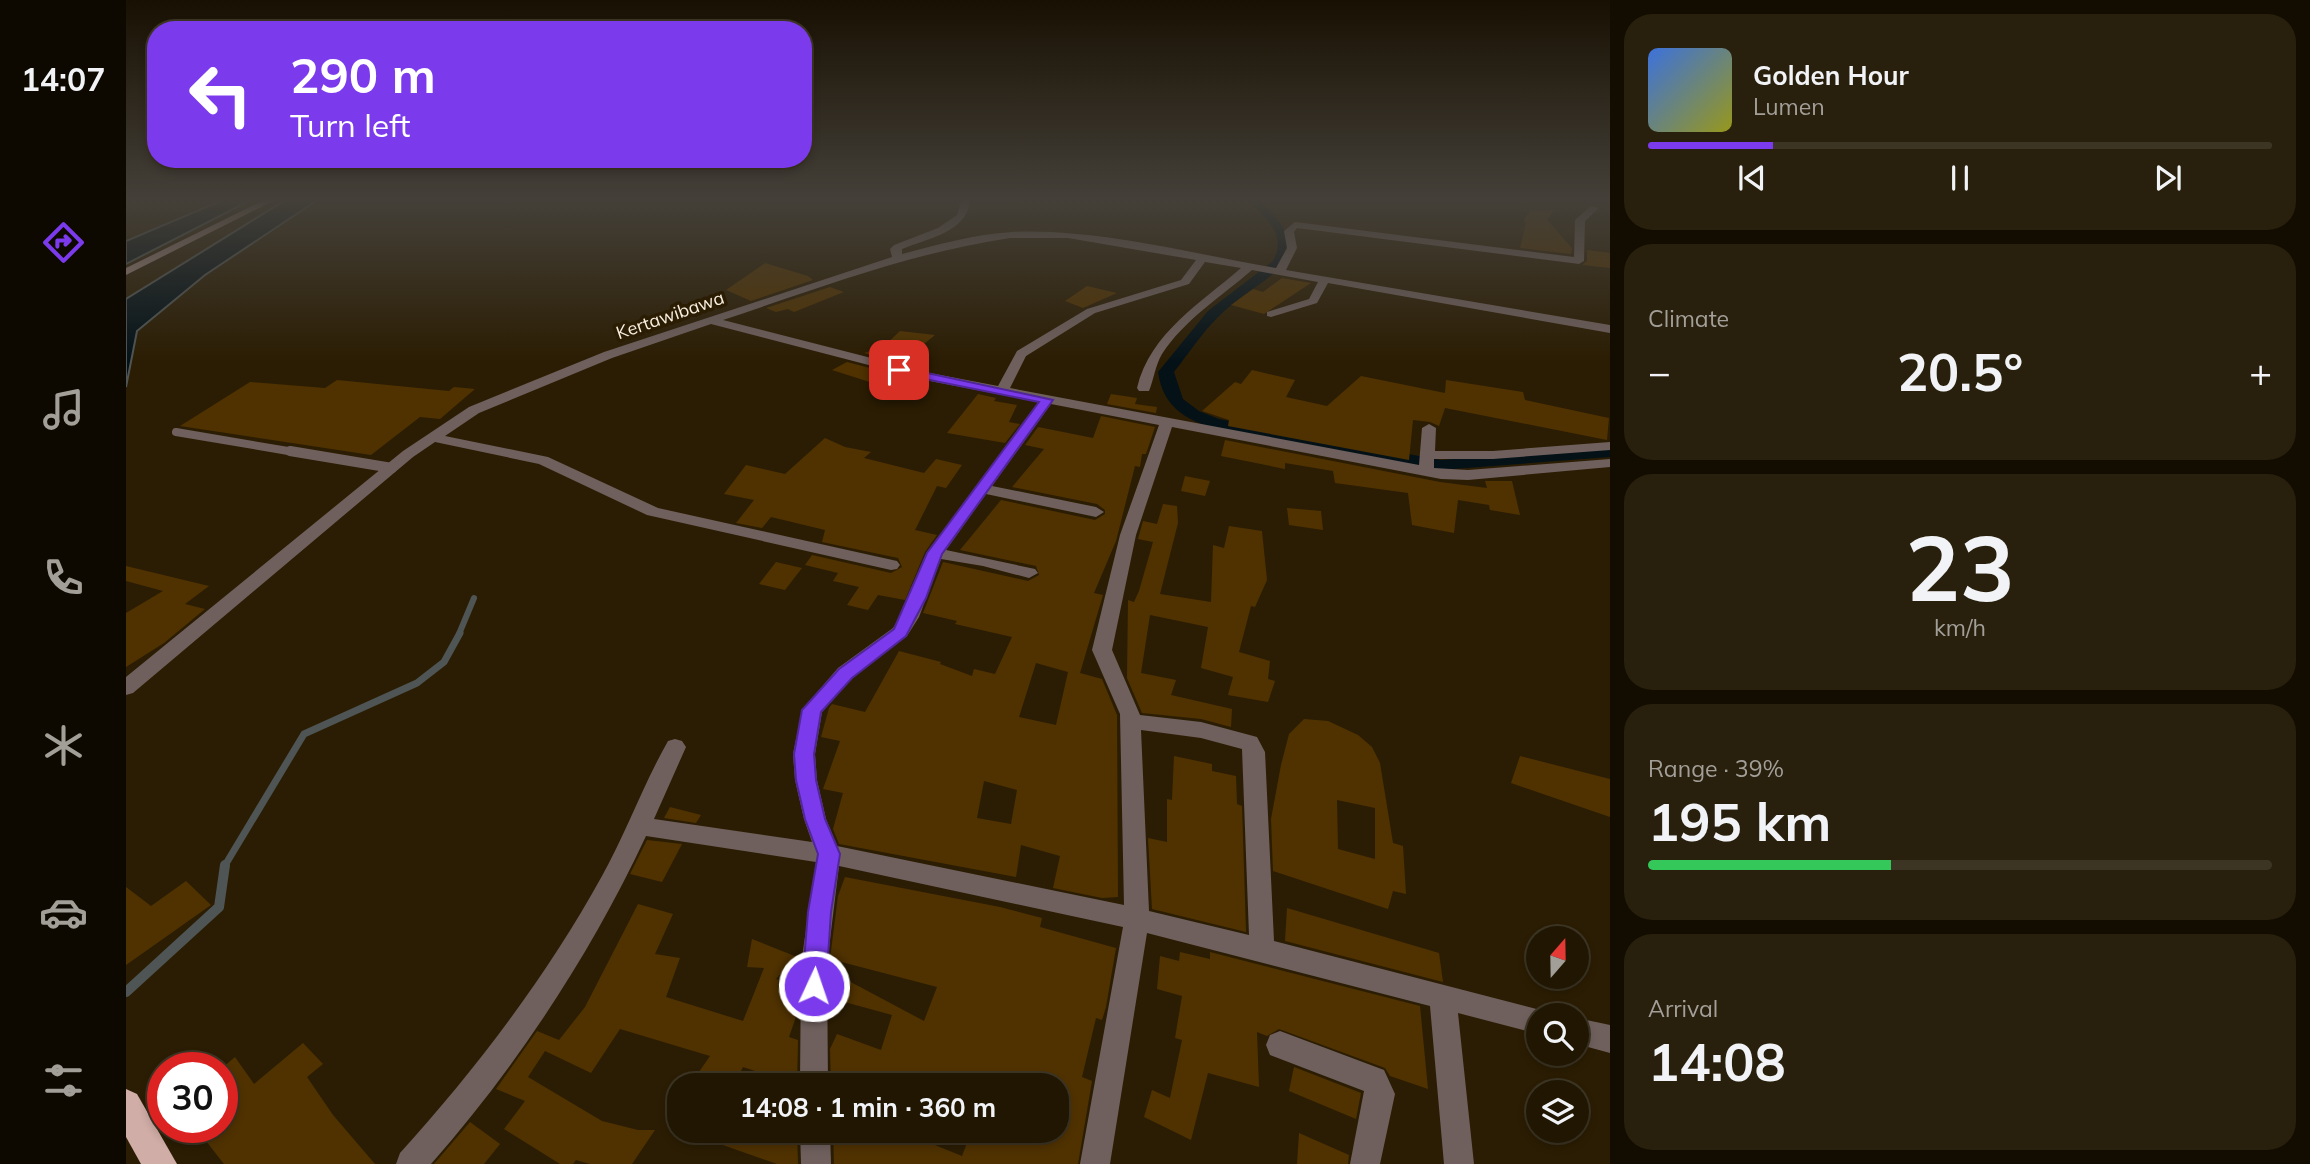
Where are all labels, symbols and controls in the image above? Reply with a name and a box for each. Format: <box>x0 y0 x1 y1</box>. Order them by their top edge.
text: 290 m <box>290 44 436 105</box>
icon: left <box>175 49 266 140</box>
text: 14:07 <box>21 59 105 99</box>
text: Golden Hour <box>1753 59 1909 92</box>
text: Lumen <box>1753 92 1825 121</box>
text: Turn left <box>290 105 410 145</box>
icon: previous <box>1733 159 1771 197</box>
icon: pause <box>1941 159 1979 197</box>
icon: next <box>2149 159 2187 197</box>
icon: directions <box>39 218 88 267</box>
street label: Kertawibawa <box>613 286 727 344</box>
text: Climate <box>1648 304 1729 333</box>
text: 20.5° <box>1897 339 2023 404</box>
pin <box>869 340 929 400</box>
text: − <box>1648 348 1671 396</box>
text: + <box>2249 348 2272 396</box>
icon: arrive <box>880 351 918 389</box>
icon: music <box>39 385 88 434</box>
text: 23 <box>1905 510 2015 624</box>
icon: phone <box>39 553 88 602</box>
text: km/h <box>1934 613 1986 642</box>
icon: climate <box>39 721 88 770</box>
text: Range · 39% <box>1648 754 1784 783</box>
text: 195 km <box>1648 789 1831 854</box>
icon: car <box>39 888 88 937</box>
north arrow <box>1526 926 1589 989</box>
map controls <box>1526 926 1589 1143</box>
position arrow <box>777 949 851 1023</box>
text: Arrival <box>1648 994 1718 1023</box>
button: search <box>1526 1003 1589 1066</box>
text: 14:08 <box>1648 1029 1786 1094</box>
speed limit sign: 30 <box>147 1052 238 1143</box>
icon: filters <box>39 1056 88 1105</box>
button: layers <box>1526 1080 1589 1143</box>
text: 14:08 · 1 min · 360 m <box>740 1091 996 1124</box>

